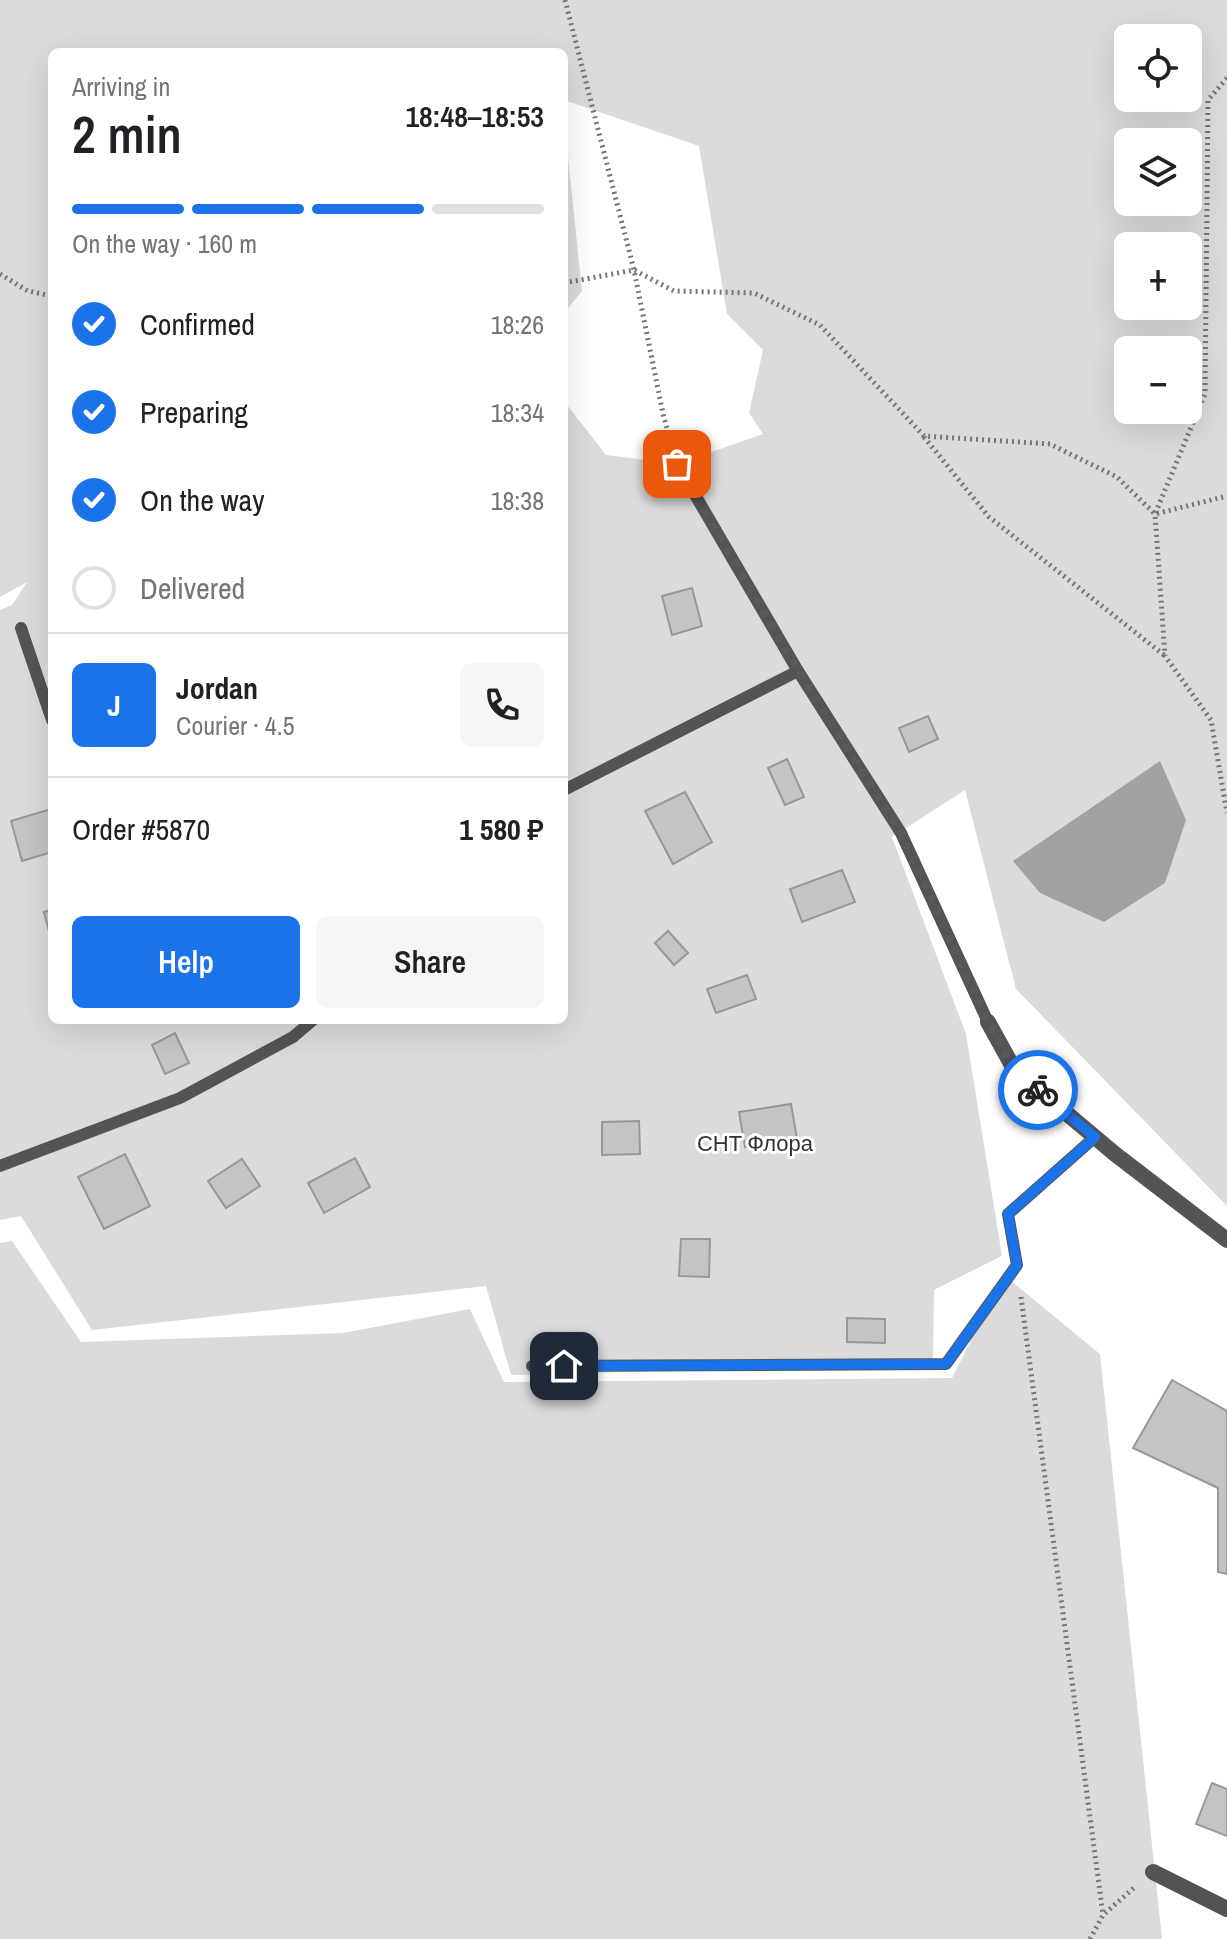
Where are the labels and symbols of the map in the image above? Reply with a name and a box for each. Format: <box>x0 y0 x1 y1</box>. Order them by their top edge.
pin <box>643 430 711 498</box>
courier <box>998 1050 1078 1130</box>
park label: СНТ Флора <box>697 1128 814 1158</box>
pin <box>530 1332 598 1400</box>

